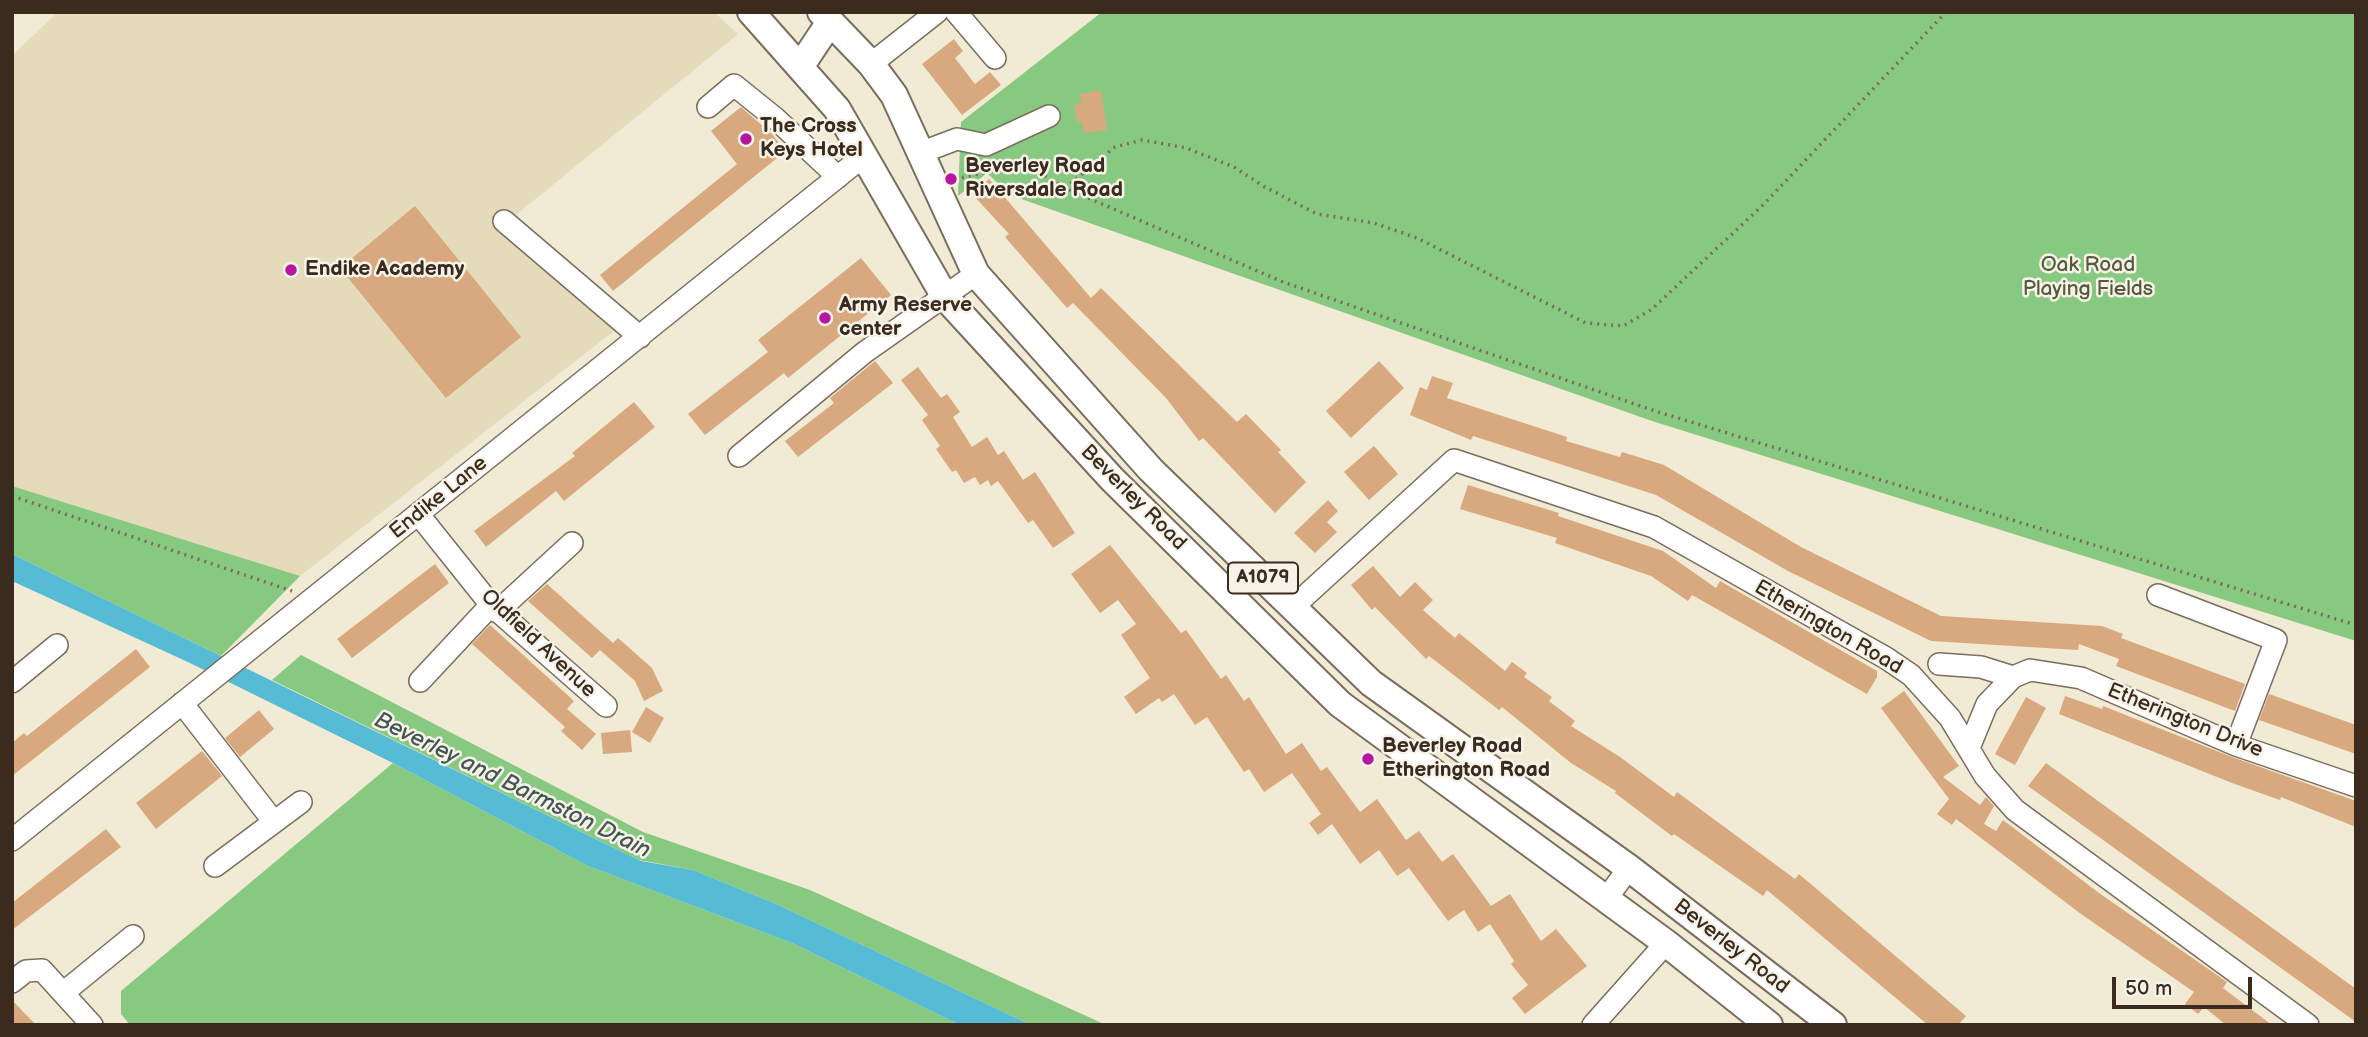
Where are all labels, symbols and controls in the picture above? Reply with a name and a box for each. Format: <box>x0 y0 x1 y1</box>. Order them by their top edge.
place label: The Cross Keys Hotel <box>760 114 863 164</box>
marker: The Cross Keys Hotel <box>738 131 754 147</box>
place label: Beverley Road Riversdale Road <box>965 154 1123 204</box>
marker: Beverley Road Riversdale Road <box>943 171 959 187</box>
park label: Oak Road Playing Fields <box>2023 253 2153 303</box>
place label: Endike Academy <box>305 257 464 283</box>
marker: Endike Academy <box>283 262 299 278</box>
place label: Army Reserve center <box>839 293 972 343</box>
marker: Army Reserve center <box>817 310 833 326</box>
street label: Beverley Road <box>1075 440 1191 556</box>
street label: Endike Lane <box>385 451 493 545</box>
road number: A1079 <box>1228 562 1298 594</box>
street label: Etherington Road <box>1749 575 1907 681</box>
street label: Oldfield Avenue <box>475 584 601 704</box>
street label: Etherington Drive <box>2104 678 2266 764</box>
water label: Beverley and Barmston Drain <box>369 707 655 865</box>
place label: Beverley Road Etherington Road <box>1382 734 1550 784</box>
marker: Beverley Road Etherington Road <box>1360 751 1376 767</box>
street label: Beverley Road <box>1668 894 1794 1000</box>
scale bar <box>2116 964 2256 1008</box>
text: 50 m <box>2125 976 2172 1001</box>

